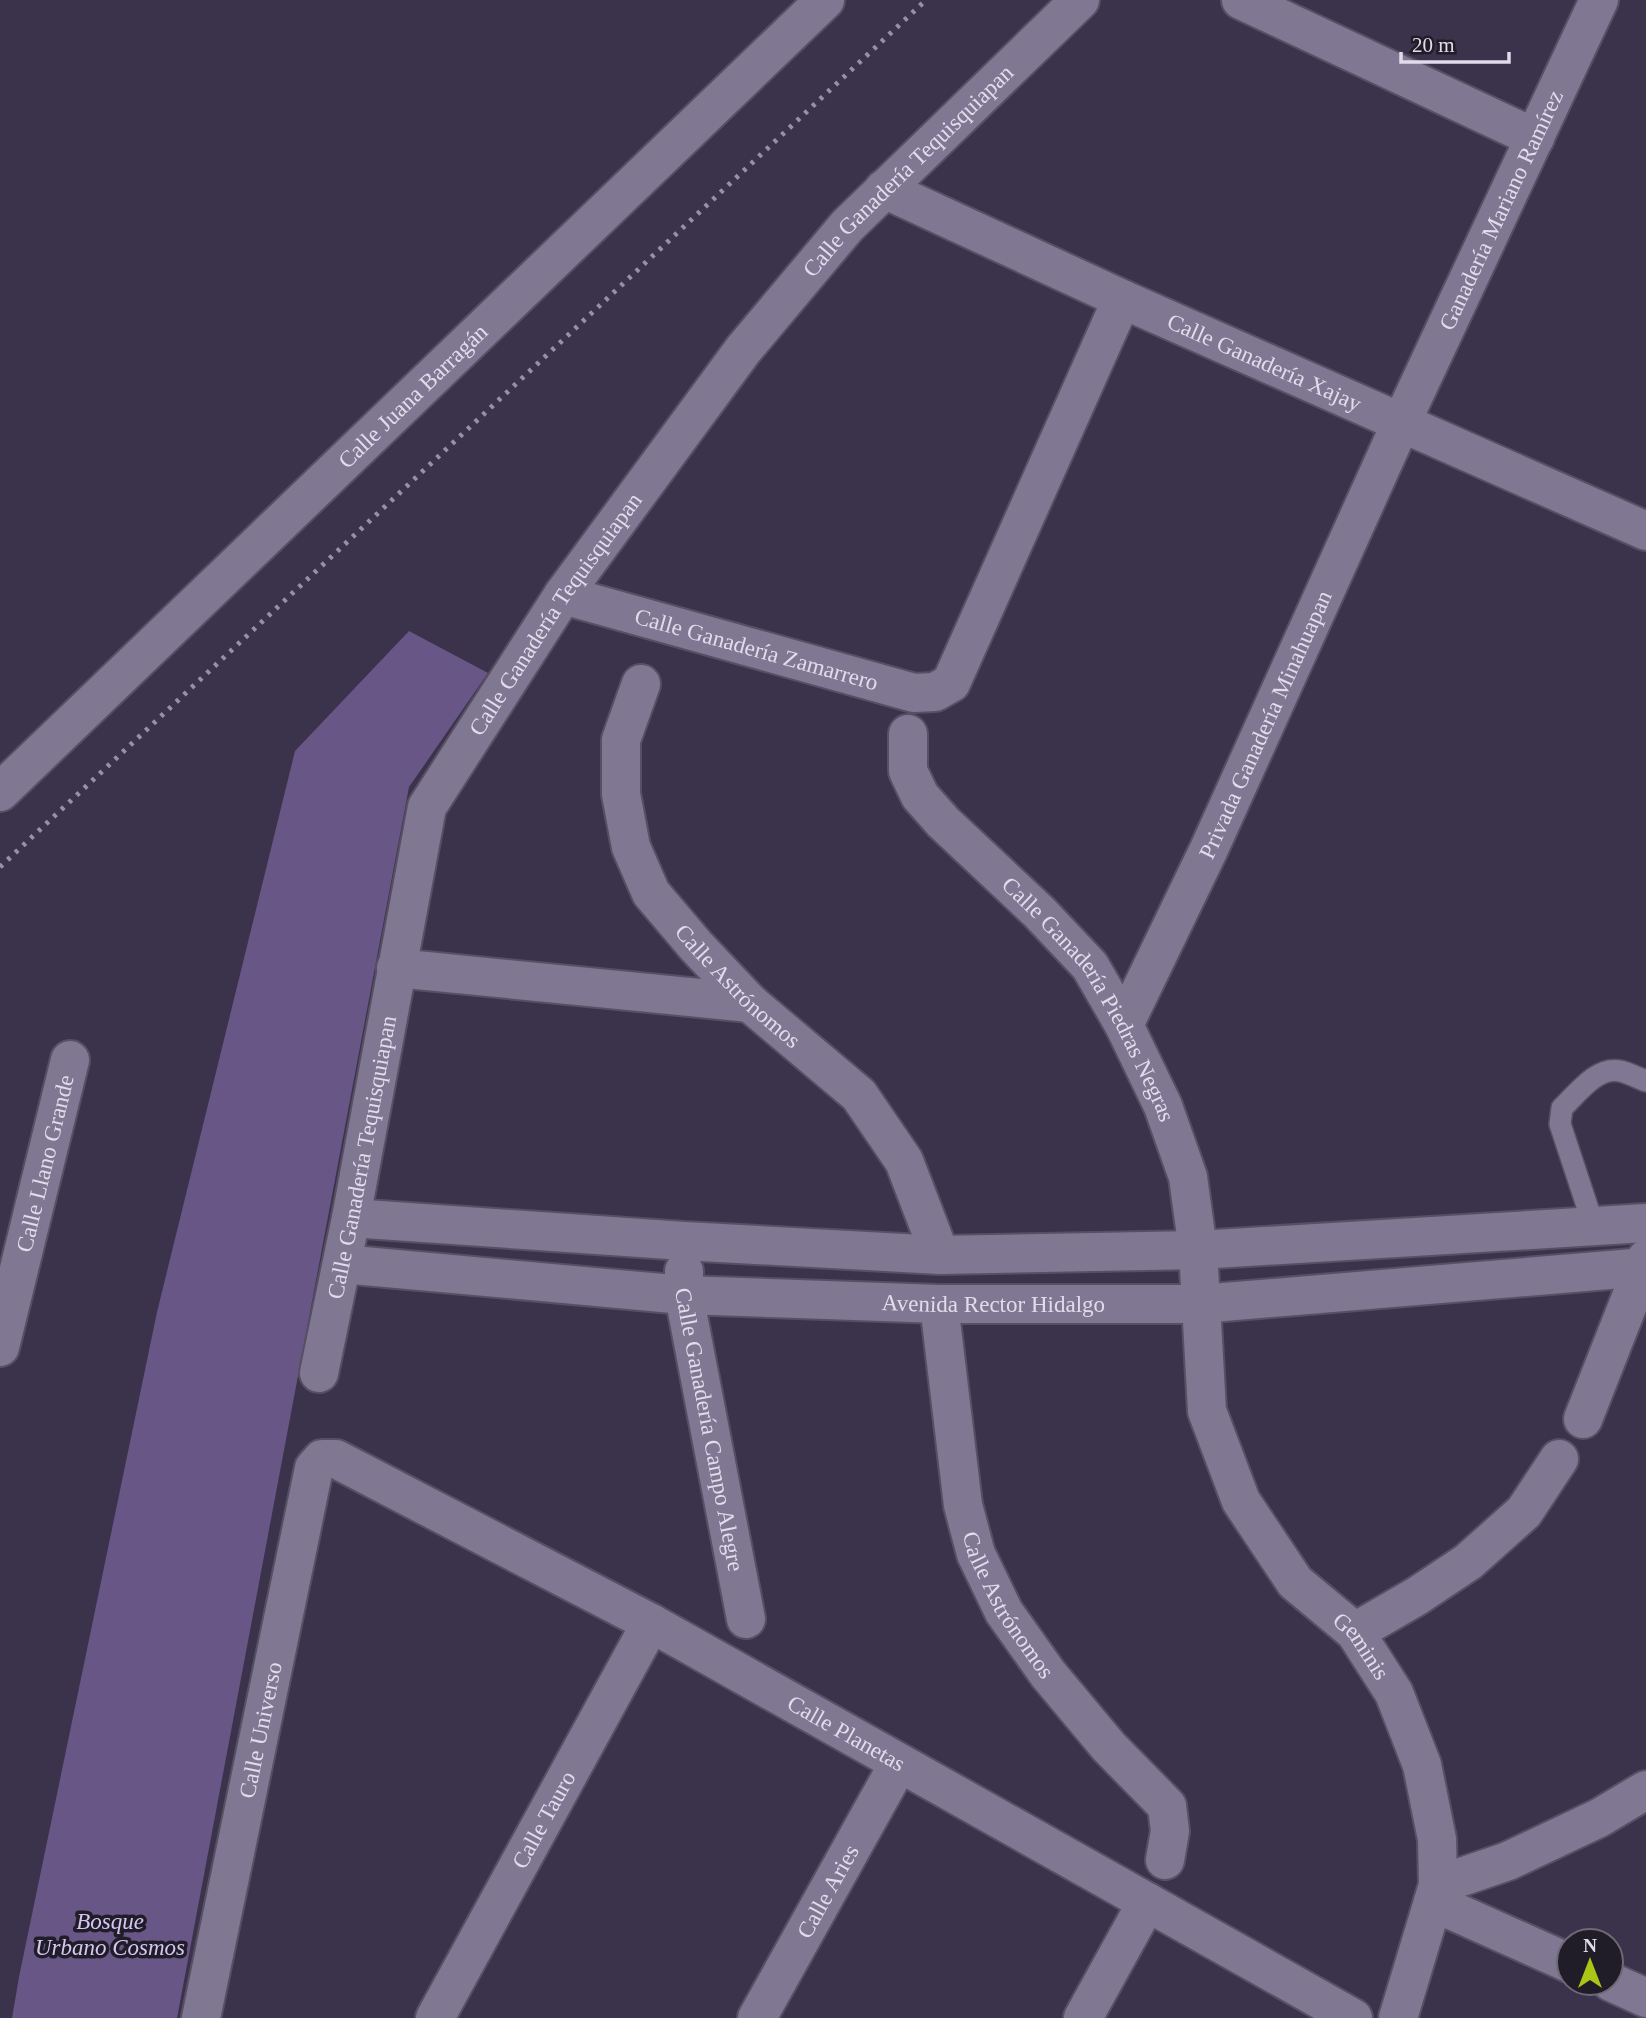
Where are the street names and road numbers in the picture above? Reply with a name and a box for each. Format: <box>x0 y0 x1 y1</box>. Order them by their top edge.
street label: Calle Ganadería Tequisquiapan <box>798 60 1019 282</box>
street label: Ganadería Mariano Ramírez <box>1434 86 1568 334</box>
street label: Calle Ganadería Xajay <box>1163 309 1366 417</box>
street label: Calle Juana Barragán <box>333 319 493 473</box>
street label: Calle Ganadería Tequisquiapan <box>464 488 647 740</box>
street label: Privada Ganadería Minahuapan <box>1194 586 1337 863</box>
street label: Calle Ganadería Zamarrero <box>632 604 881 695</box>
street label: Calle Ganadería Piedras Negras <box>997 872 1179 1125</box>
street label: Calle Astrónomos <box>670 919 805 1053</box>
street label: Calle Ganadería Tequisquiapan <box>323 1013 401 1301</box>
street label: Calle Llano Grande <box>12 1072 79 1255</box>
street label: Calle Ganadería Campo Alegre <box>670 1286 749 1574</box>
street label: Avenida Rector Hidalgo <box>881 1290 1105 1317</box>
street label: Calle Astrónomos <box>958 1529 1059 1683</box>
street label: Geminis <box>1328 1607 1394 1684</box>
street label: Calle Universo <box>234 1660 287 1801</box>
street label: Calle Planetas <box>783 1690 910 1776</box>
street label: Calle Tauro <box>507 1767 581 1873</box>
street label: Calle Aries <box>792 1840 864 1943</box>

